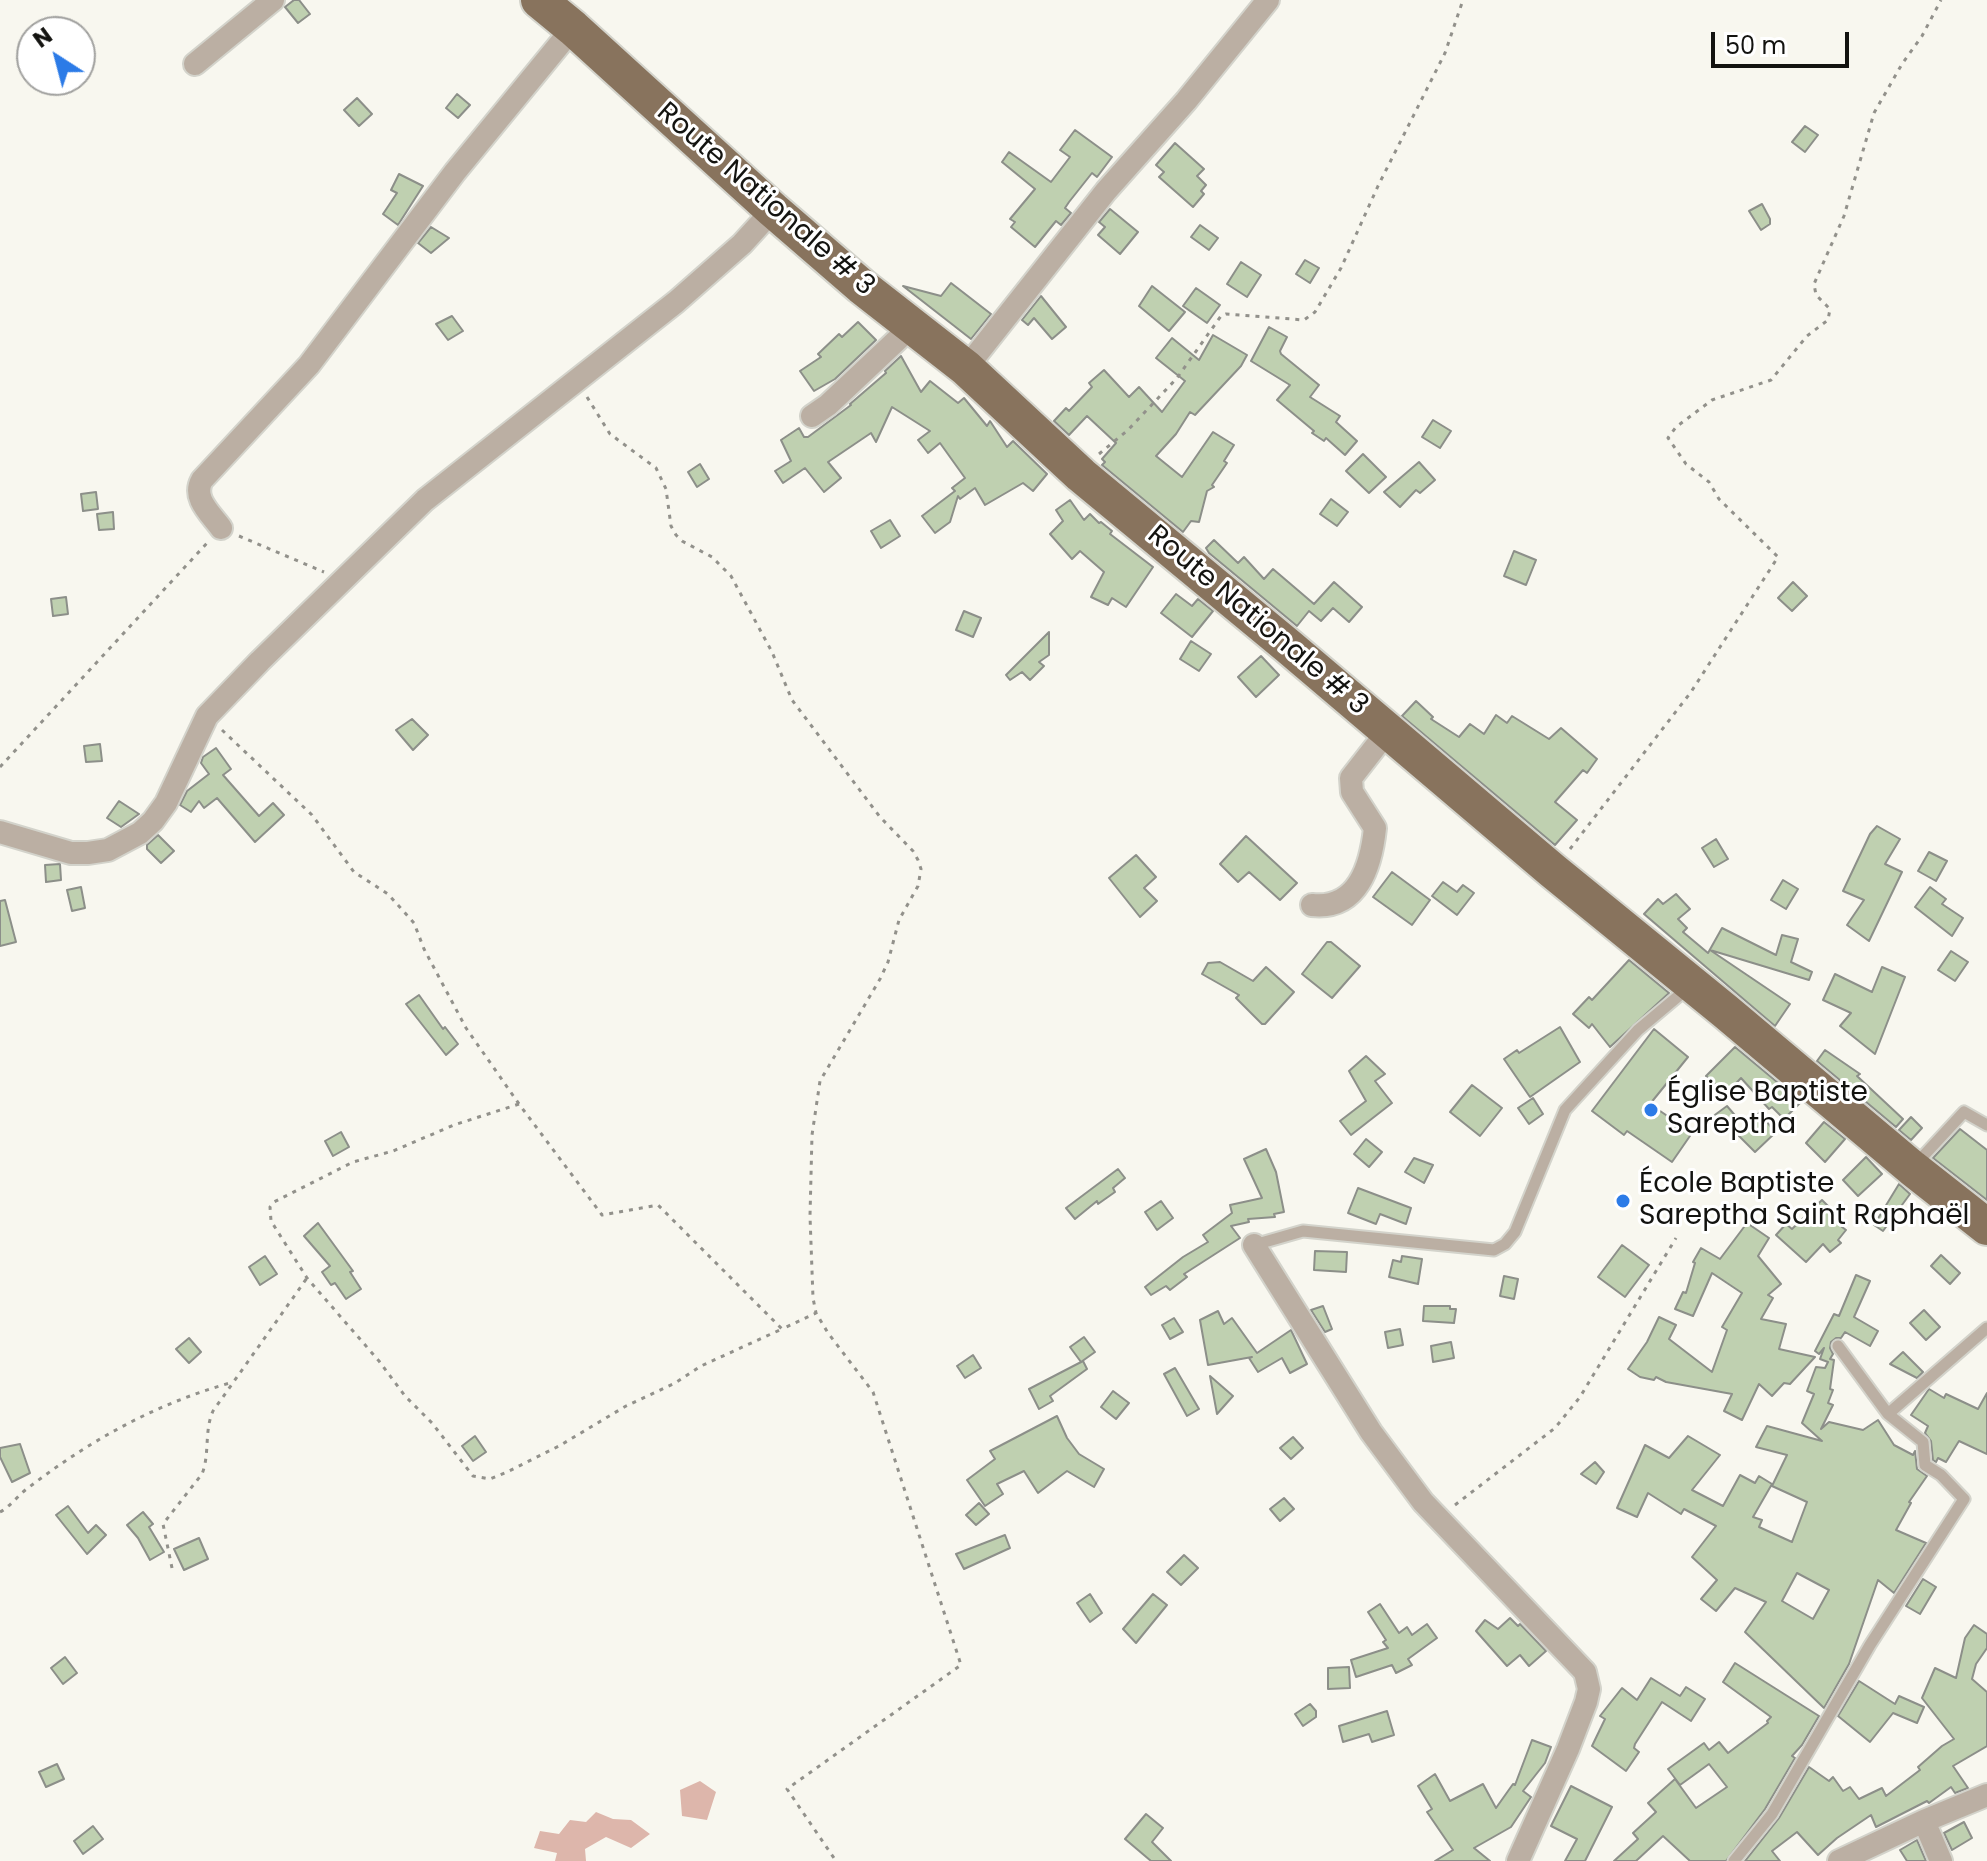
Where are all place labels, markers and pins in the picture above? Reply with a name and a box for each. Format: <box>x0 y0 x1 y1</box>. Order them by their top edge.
place label: Église Baptiste Sareptha <box>1667 1077 1868 1143</box>
marker: Église Baptiste Sareptha <box>1642 1101 1660 1119</box>
place label: École Baptiste Sareptha Saint Raphaël <box>1639 1168 1969 1234</box>
marker: École Baptiste Sareptha Saint Raphaël <box>1614 1192 1632 1210</box>

